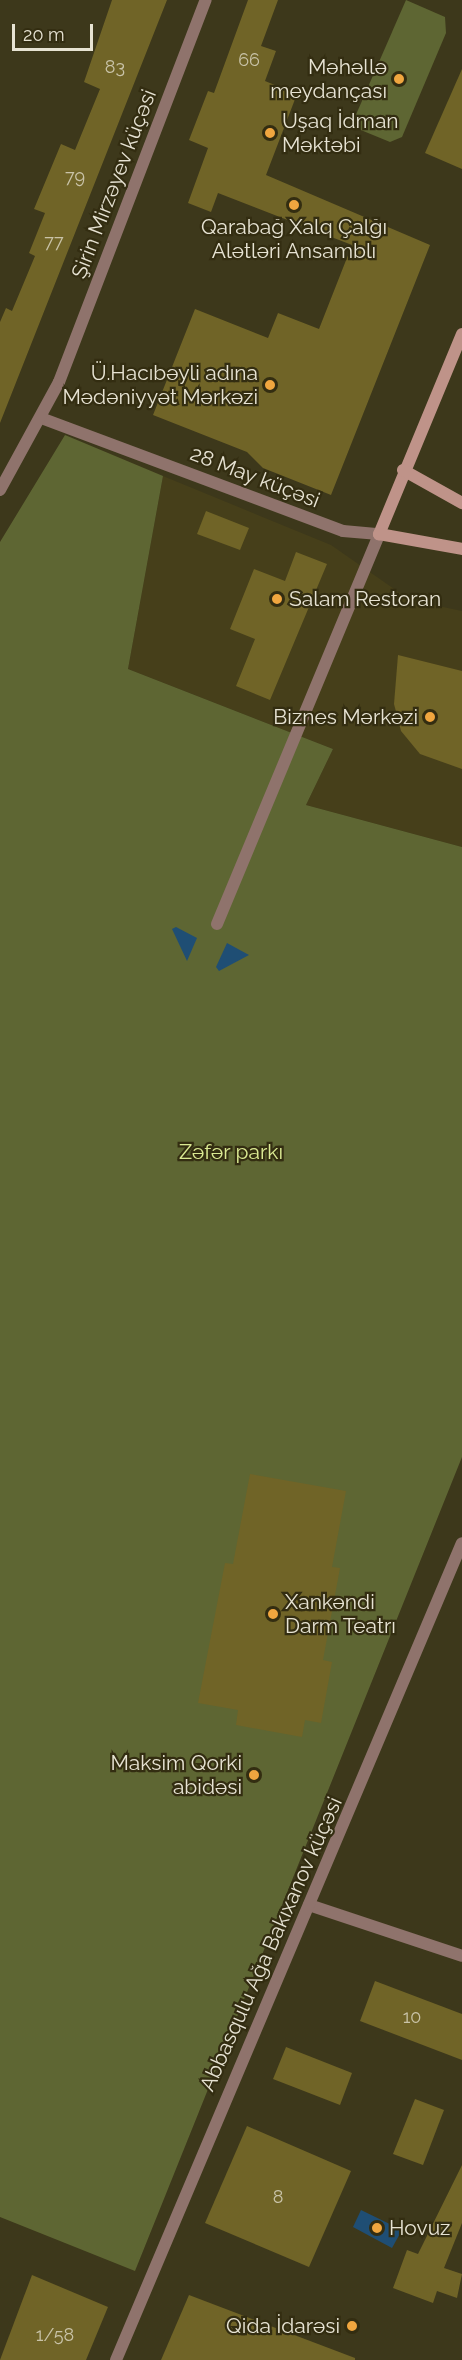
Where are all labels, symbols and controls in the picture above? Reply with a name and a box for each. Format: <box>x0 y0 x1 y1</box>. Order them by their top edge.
scale bar <box>15 12 96 50</box>
text: 20 m <box>23 24 65 45</box>
house number: 66 <box>238 49 260 71</box>
place label: Məhəllə meydançası <box>270 54 387 104</box>
house number: 83 <box>105 56 125 78</box>
marker: Məhəllə meydançası <box>392 72 406 86</box>
street label: Şirin Mirzəyev küçəsi <box>66 86 162 282</box>
place label: Uşaq İdman Məktəbi <box>282 108 399 158</box>
marker: Uşaq İdman Məktəbi <box>263 126 277 140</box>
house number: 79 <box>65 166 85 188</box>
marker: Qarabağ Xalq Çalğı Alətləri Ansamblı <box>287 198 301 212</box>
place label: Qarabağ Xalq Çalğı Alətləri Ansamblı <box>201 214 387 264</box>
house number: 77 <box>44 231 64 253</box>
place label: Ü.Hacıbəyli adına Mədəniyyət Mərkəzi <box>63 360 258 410</box>
marker: Ü.Hacıbəyli adına Mədəniyyət Mərkəzi <box>263 378 277 392</box>
street label: 28 May küçəsi <box>186 441 324 513</box>
place label: Salam Restoran <box>289 586 441 612</box>
marker: Salam Restoran <box>270 592 284 606</box>
place label: Biznes Mərkəzi <box>273 704 418 730</box>
marker: Biznes Mərkəzi <box>423 710 437 724</box>
park label: Zəfər parkı <box>179 1139 283 1165</box>
place label: Xankəndi Darm Teatrı <box>285 1589 397 1639</box>
marker: Xankəndi Darm Teatrı <box>266 1607 280 1621</box>
place label: Maksim Qorki abidəsi <box>110 1750 242 1800</box>
marker: Maksim Qorki abidəsi <box>247 1768 261 1782</box>
street label: Abbasqulu Ağa Bakıxanov küçəsi <box>194 1792 348 2096</box>
house number: 10 <box>403 2006 421 2028</box>
house number: 8 <box>273 2186 283 2208</box>
place label: Hovuz <box>389 2215 450 2241</box>
marker: Hovuz <box>370 2221 384 2235</box>
place label: Qida İdarəsi <box>226 2313 340 2339</box>
marker: Qida İdarəsi <box>345 2319 359 2333</box>
house number: 1/58 <box>36 2324 74 2346</box>

